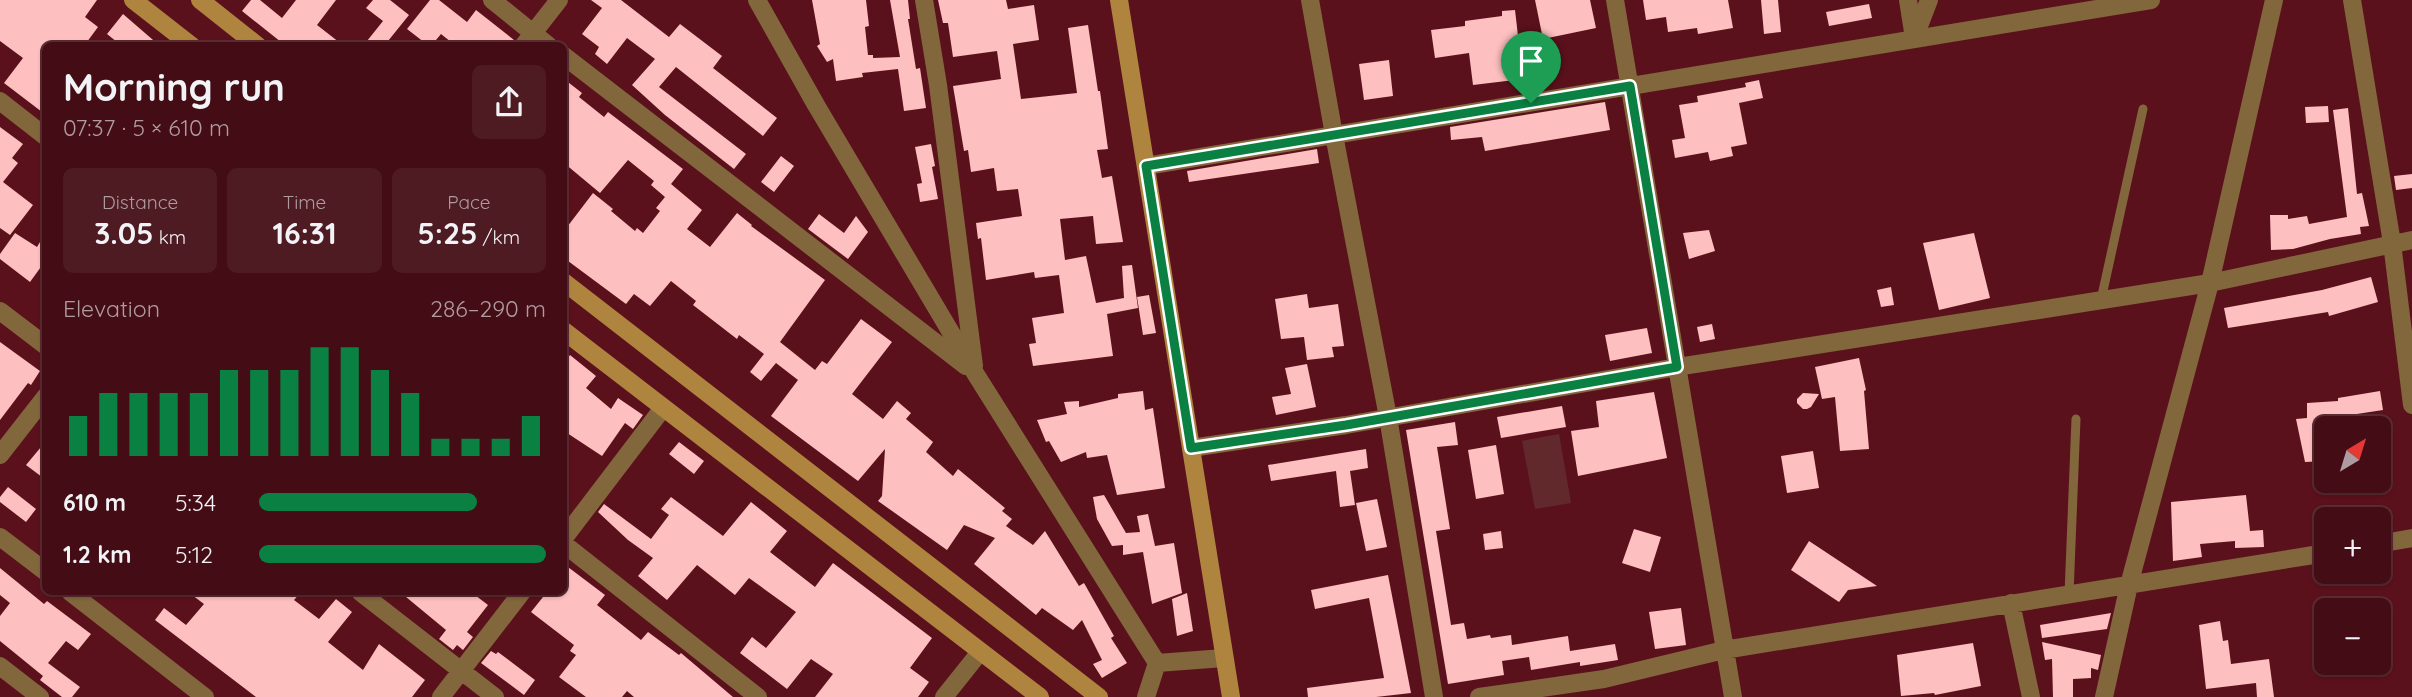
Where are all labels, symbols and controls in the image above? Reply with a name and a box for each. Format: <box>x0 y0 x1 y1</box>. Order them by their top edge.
pin <box>1501 31 1561 103</box>
icon: arrive <box>1512 42 1550 80</box>
text: Morning run <box>63 63 285 111</box>
button: share <box>472 65 546 139</box>
text: 07:37 · 5 × 610 m <box>63 113 230 142</box>
text: Distance <box>102 190 178 214</box>
text: Time <box>283 190 326 214</box>
text: Pace <box>447 190 490 214</box>
text: 3.05 <box>94 214 153 252</box>
text: 16:31 <box>272 214 337 252</box>
text: 5:25 <box>418 214 477 252</box>
text: km <box>153 225 186 249</box>
text: /km <box>477 225 520 249</box>
text: Elevation <box>63 294 160 323</box>
text: 286–290 m <box>430 294 546 323</box>
north arrow <box>2314 416 2390 494</box>
map controls <box>2314 416 2391 675</box>
text: 610 m <box>63 488 126 517</box>
text: 5:34 <box>175 488 216 517</box>
button: + <box>2314 507 2391 584</box>
text: 1.2 km <box>63 540 132 569</box>
text: 5:12 <box>175 540 213 569</box>
button: − <box>2314 598 2391 675</box>

